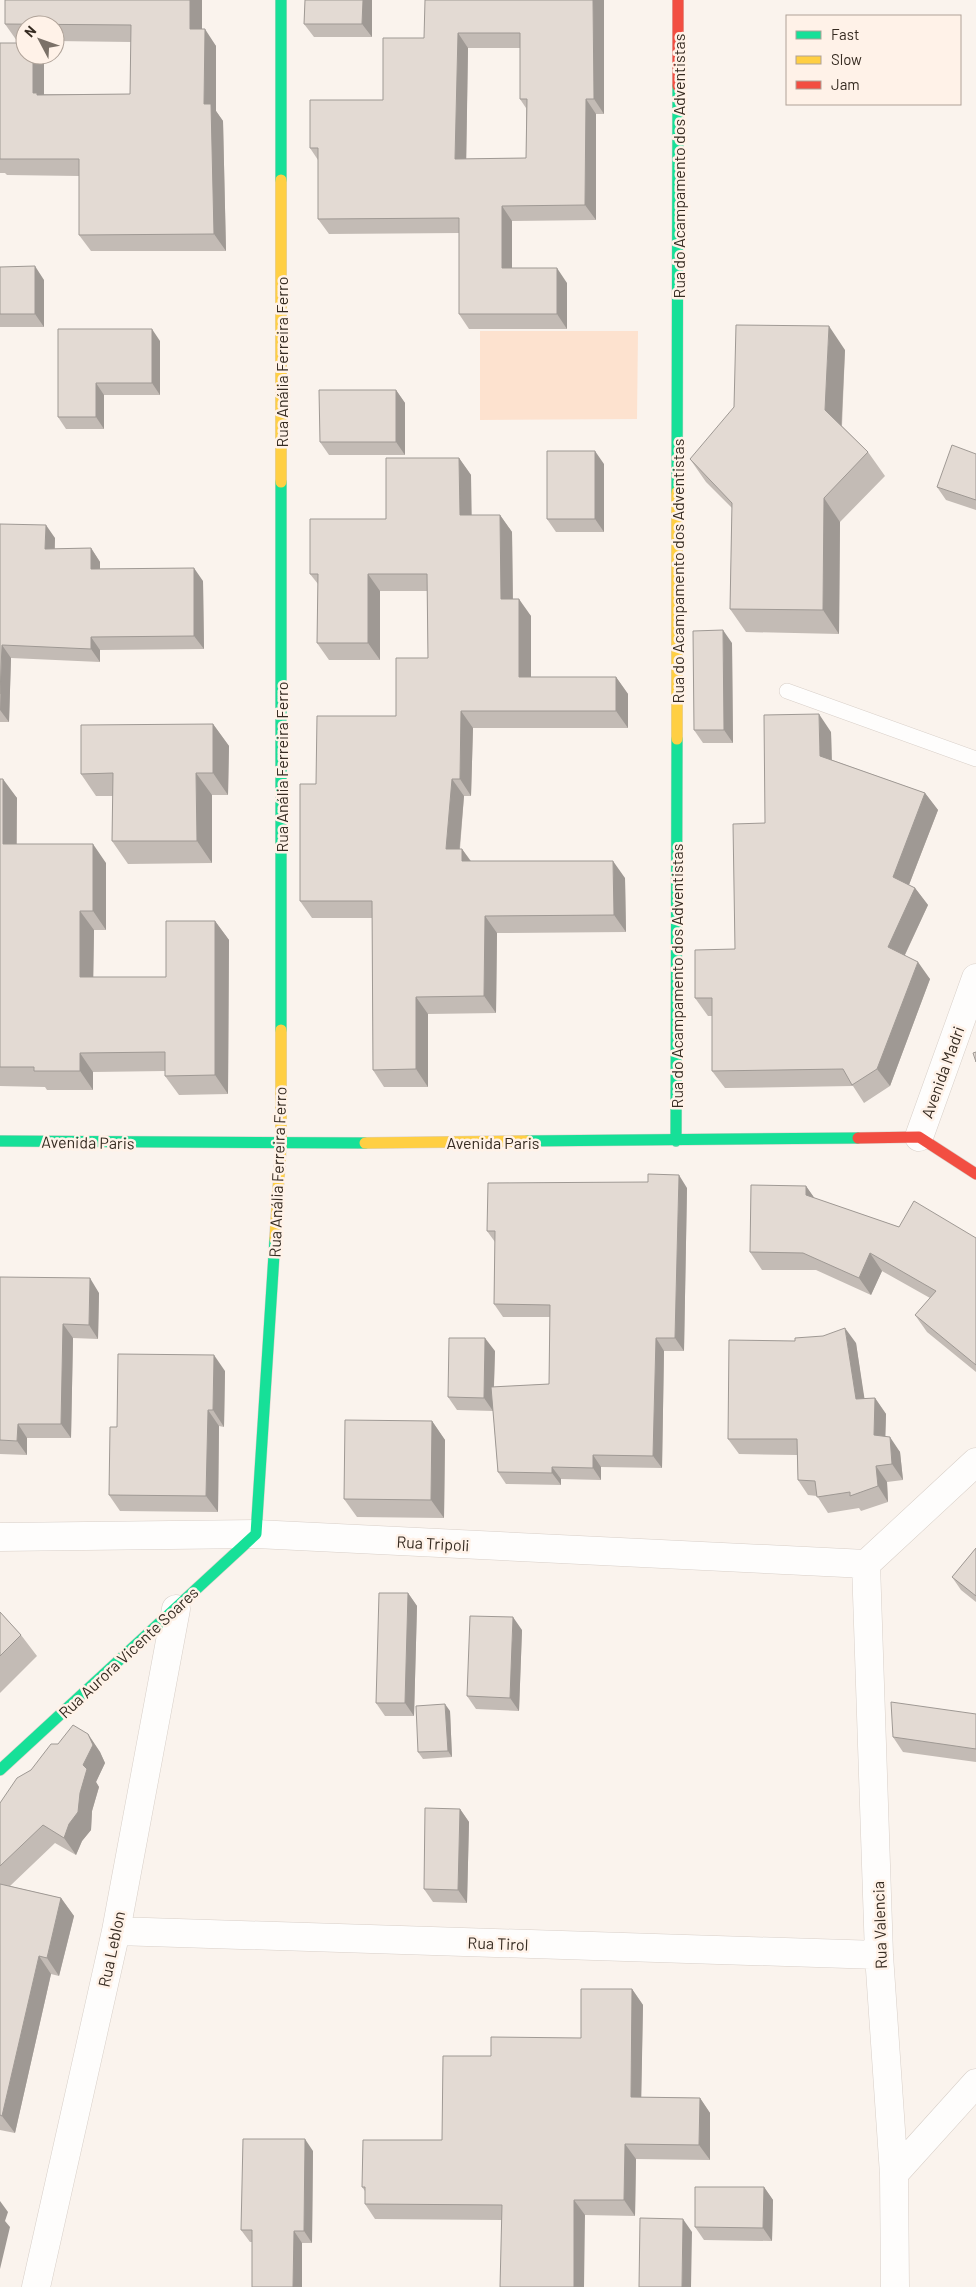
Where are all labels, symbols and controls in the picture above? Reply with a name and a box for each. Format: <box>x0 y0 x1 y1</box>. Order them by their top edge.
north arrow <box>15 15 65 65</box>
legend <box>786 15 961 105</box>
text: N <box>20 22 39 40</box>
text: Fast <box>831 25 859 43</box>
street label: Rua do Acampamento dos Adventistas <box>669 34 688 298</box>
text: Slow <box>831 50 862 68</box>
text: Jam <box>831 75 860 93</box>
street label: Rua Anália Ferreira Ferro <box>272 277 291 447</box>
street label: Rua do Acampamento dos Adventistas <box>668 439 687 703</box>
street label: Rua Anália Ferreira Ferro <box>272 682 291 852</box>
street label: Rua do Acampamento dos Adventistas <box>667 844 686 1108</box>
street label: Avenida Madri <box>917 1024 967 1120</box>
street label: Rua Anália Ferreira Ferro <box>265 1086 289 1258</box>
street label: Avenida Paris <box>41 1132 135 1152</box>
street label: Avenida Paris <box>446 1133 540 1152</box>
street label: Rua Tripoli <box>396 1532 470 1554</box>
street label: Rua Aurora Vicente Soares <box>54 1582 202 1722</box>
street label: Rua Valencia <box>868 1881 890 1969</box>
street label: Rua Leblon <box>94 1909 128 1989</box>
street label: Rua Tirol <box>467 1932 529 1954</box>

